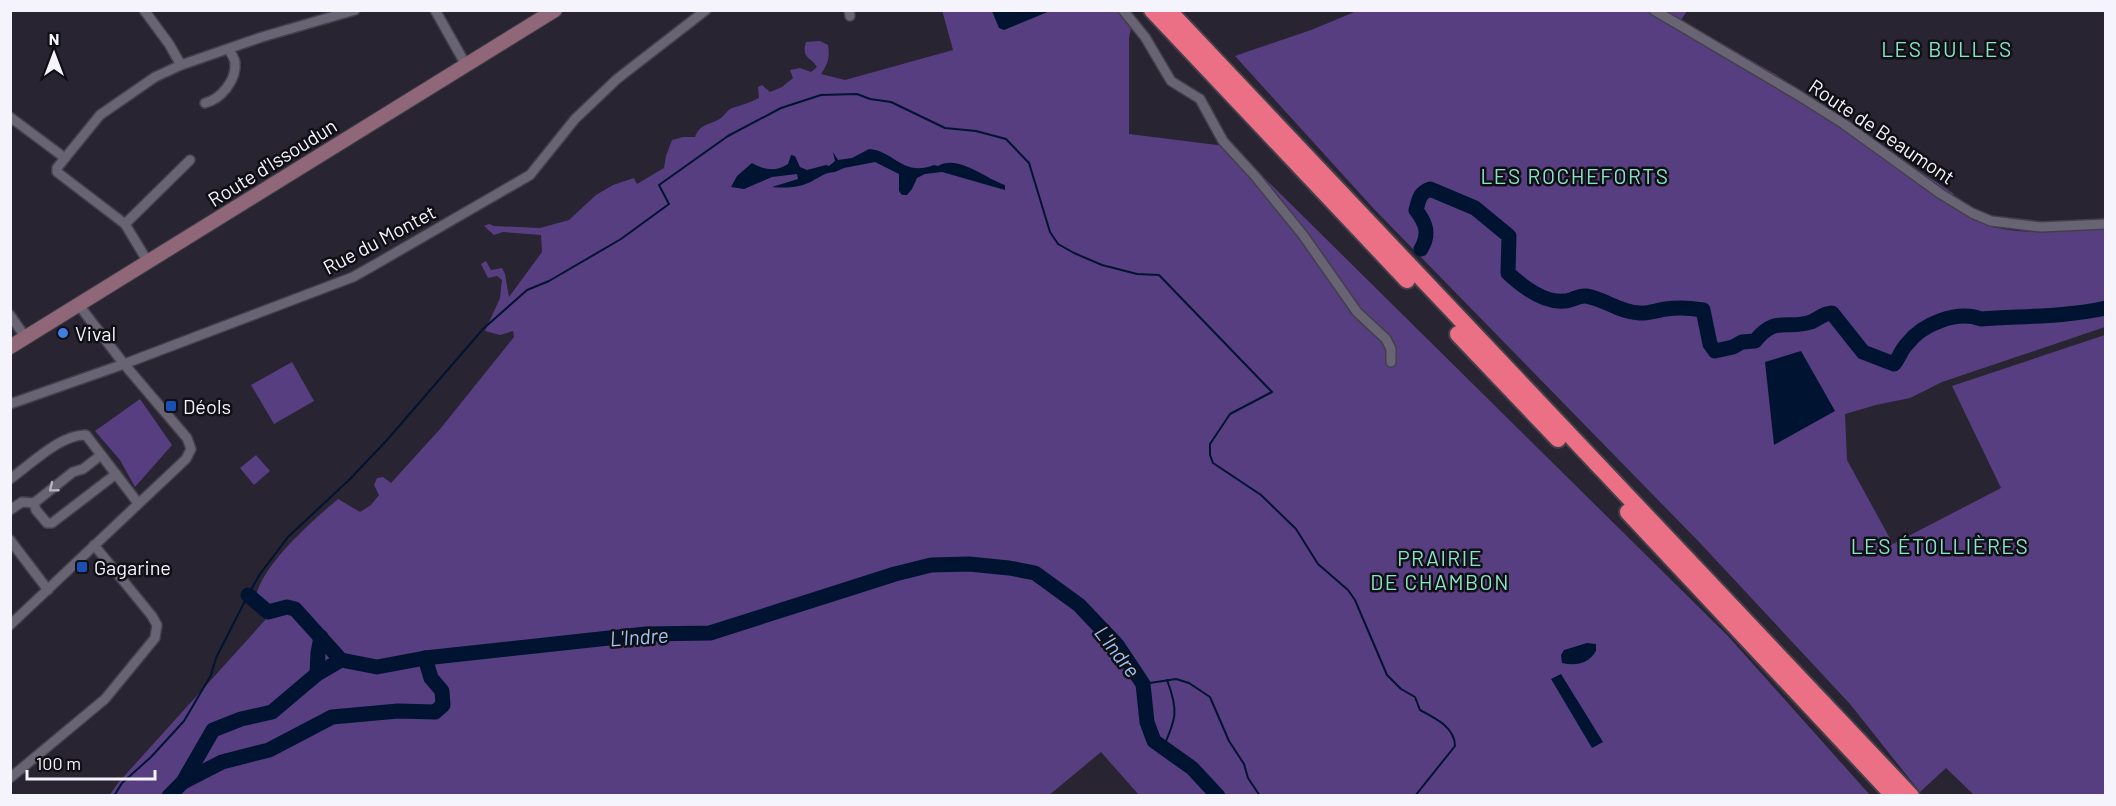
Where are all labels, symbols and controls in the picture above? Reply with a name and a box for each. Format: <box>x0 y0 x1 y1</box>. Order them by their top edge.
north arrow <box>24 24 84 84</box>
text: N <box>49 29 59 48</box>
district label: LES BULLES <box>1881 36 2013 61</box>
street label: Route de Beaumont <box>1805 73 1959 189</box>
street label: Route d'Issoudun <box>203 113 341 211</box>
district label: LES ROCHEFORTS <box>1480 163 1670 188</box>
street label: Rue du Montet <box>319 199 439 279</box>
place label: Vival <box>75 321 116 345</box>
marker: Vival <box>56 326 70 340</box>
place label: Déols <box>183 394 231 418</box>
marker: Déols <box>164 399 178 413</box>
one-way arrow <box>49 480 60 491</box>
district label: LES ÉTOLLIÈRES <box>1851 533 2029 558</box>
district label: PRAIRIE DE CHAMBON <box>1370 545 1510 594</box>
place label: Gagarine <box>94 555 171 579</box>
marker: Gagarine <box>75 560 89 574</box>
water label: L'Indre <box>1090 620 1146 682</box>
water label: L'Indre <box>609 621 669 651</box>
scale bar <box>27 743 154 781</box>
text: 100 m <box>36 752 81 774</box>

